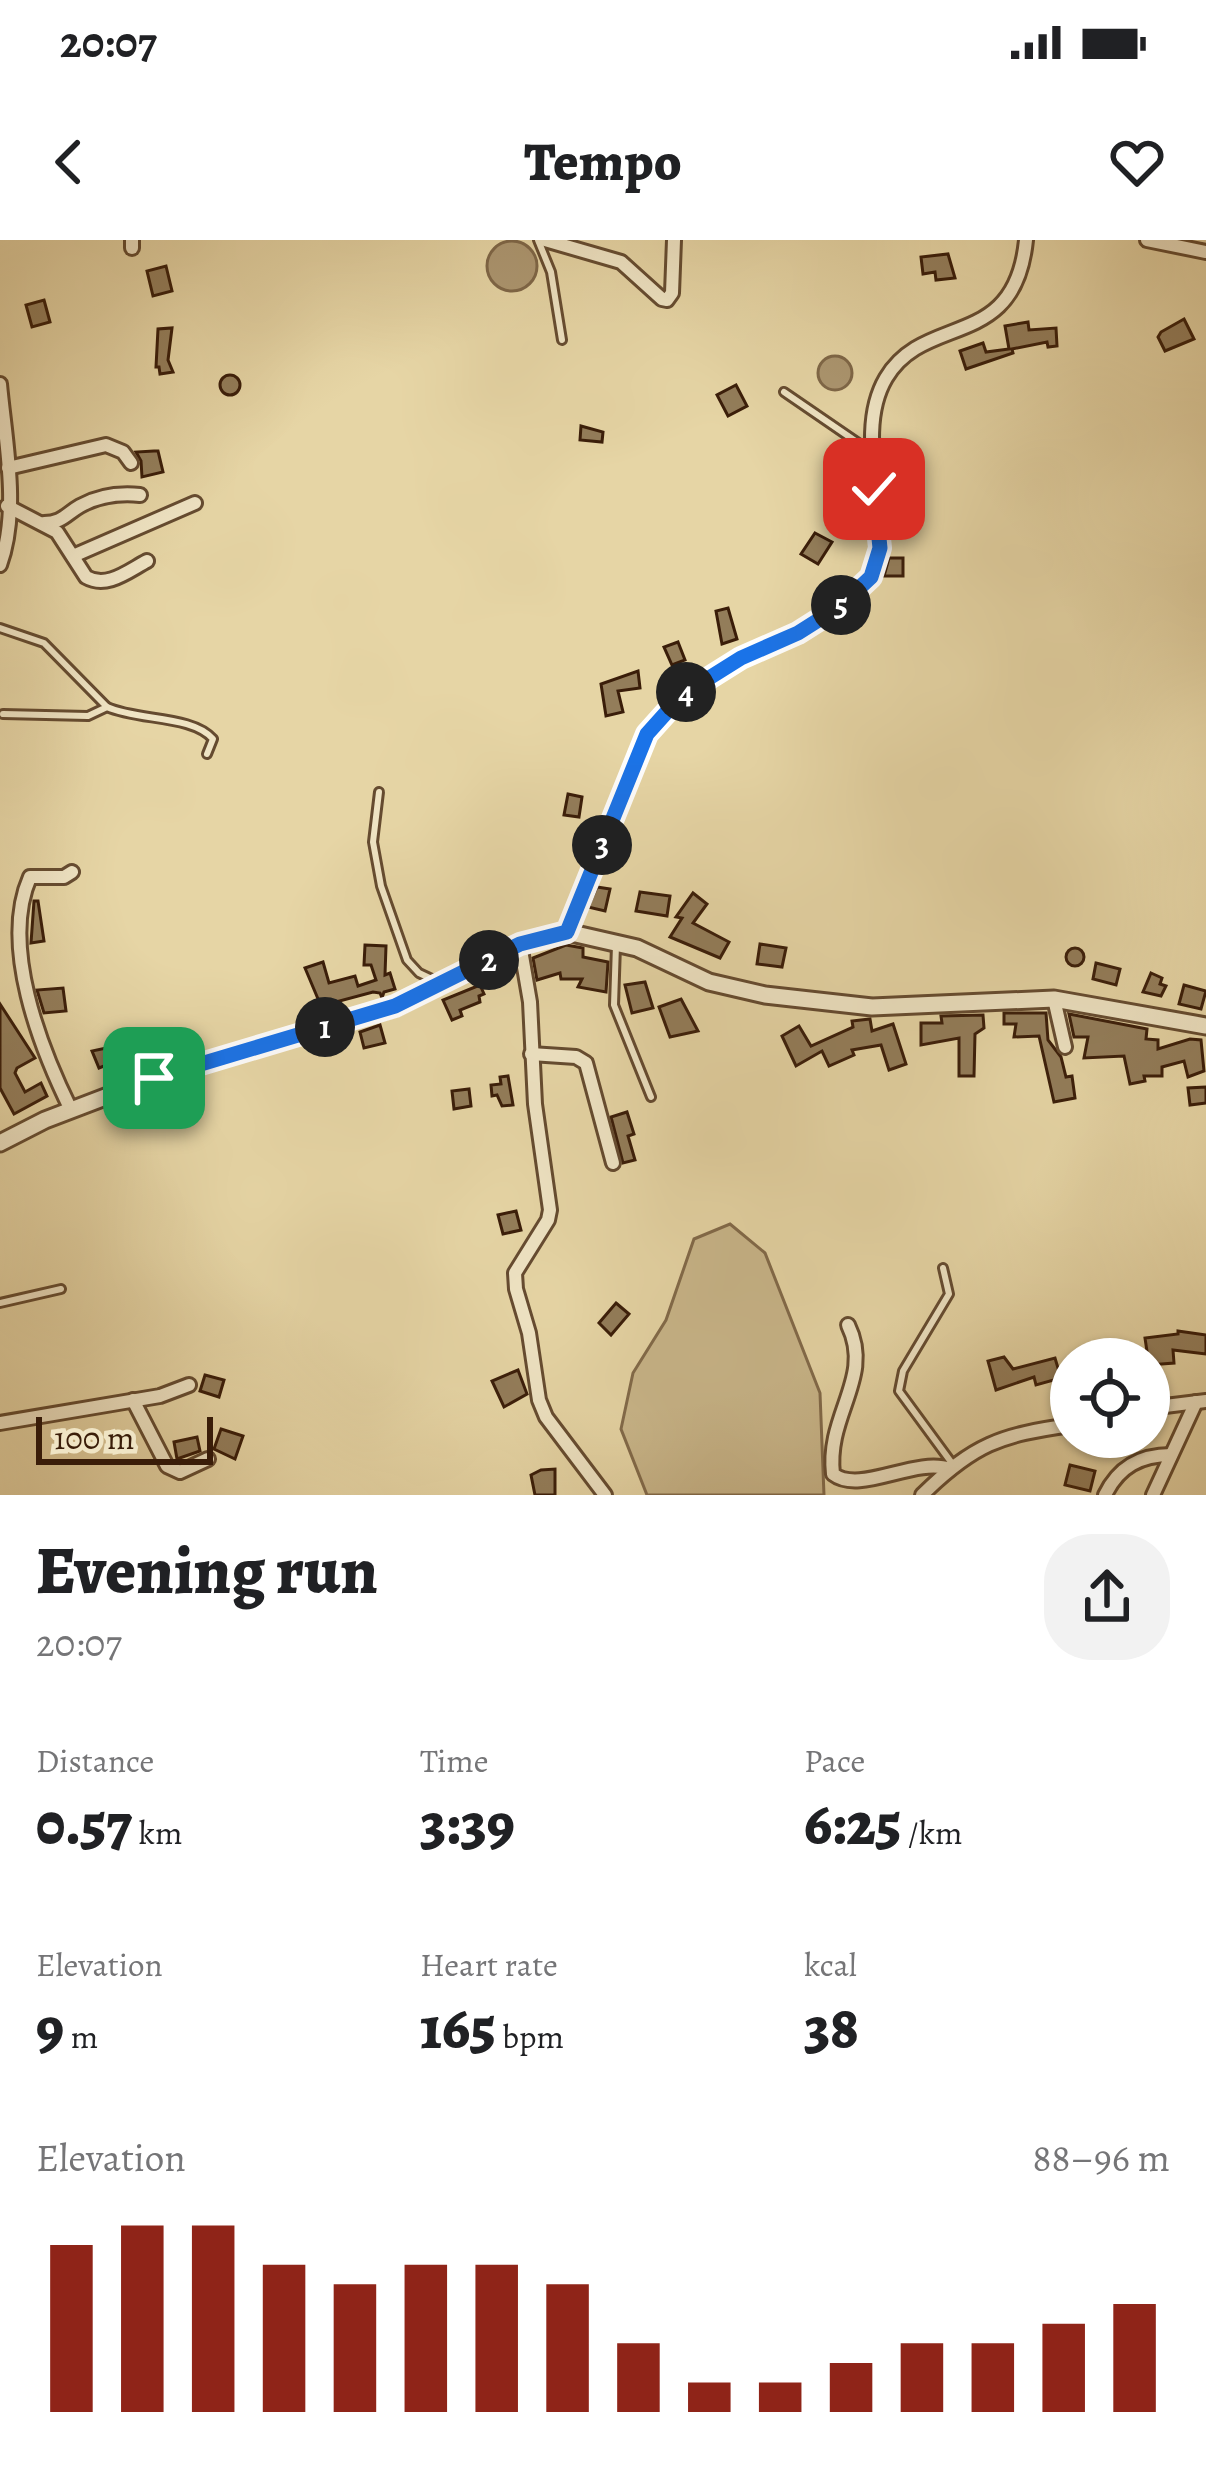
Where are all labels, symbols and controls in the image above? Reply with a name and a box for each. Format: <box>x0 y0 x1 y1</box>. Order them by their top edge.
text: 20:07 <box>60 11 157 73</box>
text: Tempo <box>524 125 682 199</box>
icon: back <box>36 129 102 195</box>
icon: heart <box>1104 129 1170 195</box>
pin <box>823 438 925 540</box>
icon: check <box>841 456 907 522</box>
pin: 5 <box>811 575 871 635</box>
text: 5 <box>834 582 848 627</box>
pin: 4 <box>656 662 716 722</box>
text: 4 <box>678 669 694 714</box>
pin: 3 <box>572 815 632 875</box>
text: 3 <box>595 822 609 867</box>
pin: 2 <box>459 930 519 990</box>
text: 2 <box>481 937 497 982</box>
pin: 1 <box>295 997 355 1057</box>
text: 1 <box>319 1004 331 1049</box>
pin <box>103 1027 205 1129</box>
icon: arrive <box>121 1045 187 1111</box>
map controls <box>1050 1338 1170 1458</box>
button: locate <box>1050 1338 1170 1458</box>
scale bar <box>36 1411 213 1464</box>
text: 100 m <box>54 1415 134 1460</box>
text: Evening run <box>36 1526 378 1616</box>
button: share <box>1044 1534 1170 1660</box>
text: 20:07 <box>36 1616 122 1669</box>
text: Distance <box>36 1738 154 1783</box>
text: Time <box>420 1738 489 1783</box>
text: Pace <box>804 1738 865 1783</box>
text: 0.57 <box>36 1783 132 1865</box>
text: 3:39 <box>420 1783 515 1865</box>
text: 6:25 <box>804 1783 901 1865</box>
text: km <box>132 1810 182 1855</box>
text: /km <box>901 1810 963 1855</box>
text: Elevation <box>36 1942 163 1987</box>
text: Heart rate <box>420 1942 558 1987</box>
text: kcal <box>804 1942 857 1987</box>
text: 9 <box>36 1987 64 2069</box>
text: 165 <box>420 1987 496 2069</box>
text: 38 <box>804 1987 859 2069</box>
text: m <box>64 2014 98 2059</box>
text: bpm <box>496 2014 564 2059</box>
text: Elevation <box>36 2131 186 2184</box>
text: 88–96 m <box>1033 2131 1170 2184</box>

